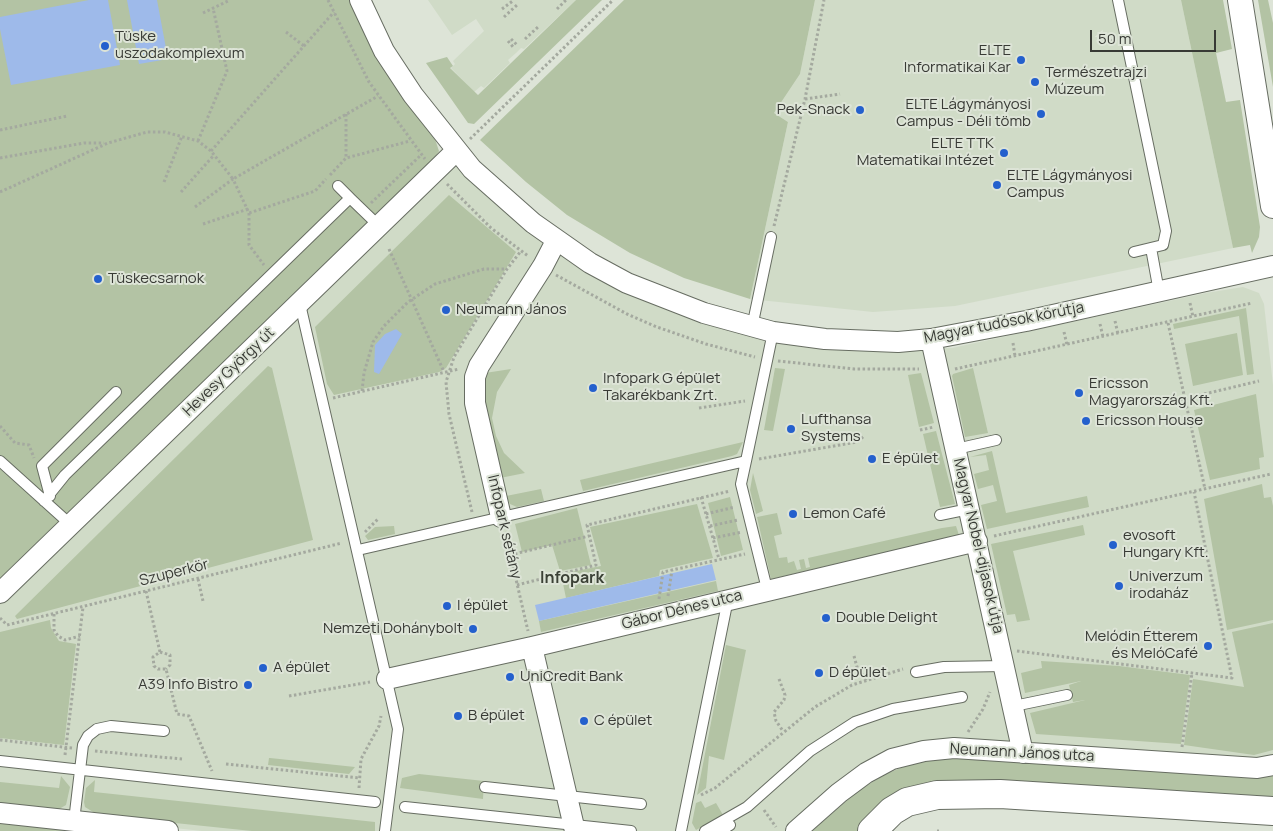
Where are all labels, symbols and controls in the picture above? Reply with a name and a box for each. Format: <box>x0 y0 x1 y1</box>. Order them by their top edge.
scale bar <box>1093 20 1219 52</box>
place label: Tüske uszodakomplexum <box>115 28 244 63</box>
text: 50 m <box>1098 28 1132 49</box>
marker: Tüske uszodakomplexum <box>99 40 111 52</box>
place label: ELTE Informatikai Kar <box>904 42 1011 77</box>
marker: ELTE Informatikai Kar <box>1015 54 1027 66</box>
place label: Természetrajzi Múzeum <box>1045 64 1147 99</box>
marker: Természetrajzi Múzeum <box>1029 76 1041 88</box>
place label: ELTE Lágymányosi Campus - Déli tömb <box>896 96 1031 131</box>
place label: Pek-Snack <box>777 101 850 119</box>
marker: Pek-Snack <box>854 104 866 116</box>
marker: ELTE Lágymányosi Campus - Déli tömb <box>1035 108 1047 120</box>
place label: ELTE TTK Matematikai Intézet <box>857 135 994 170</box>
marker: ELTE TTK Matematikai Intézet <box>998 147 1010 159</box>
place label: ELTE Lágymányosi Campus <box>1007 167 1132 202</box>
marker: ELTE Lágymányosi Campus <box>991 179 1003 191</box>
place label: Tüskecsarnok <box>108 270 204 288</box>
marker: Tüskecsarnok <box>92 273 104 285</box>
street label: Magyar tudósok körútja <box>923 299 1085 347</box>
place label: Neumann János <box>456 301 567 319</box>
marker: Neumann János <box>440 304 452 316</box>
street label: Hevesy György út <box>180 324 278 420</box>
place label: Infopark G épület Takarékbank Zrt. <box>603 370 721 405</box>
place label: Ericsson Magyarország Kft. <box>1089 375 1214 410</box>
marker: Infopark G épület Takarékbank Zrt. <box>587 382 599 394</box>
marker: Ericsson Magyarország Kft. <box>1073 387 1085 399</box>
place label: Lufthansa Systems <box>801 411 871 446</box>
place label: Ericsson House <box>1096 412 1203 430</box>
marker: Ericsson House <box>1080 415 1092 427</box>
marker: Lufthansa Systems <box>785 423 797 435</box>
place label: E épület <box>882 450 938 468</box>
marker: E épület <box>866 453 878 465</box>
street label: Magyar Nobel-díjasok útja <box>949 457 1007 635</box>
street label: Infopark sétány <box>483 473 525 581</box>
place label: Lemon Café <box>803 505 886 523</box>
marker: Lemon Café <box>787 508 799 520</box>
place label: evosoft Hungary Kft. <box>1123 527 1209 562</box>
marker: evosoft Hungary Kft. <box>1107 539 1119 551</box>
street label: Szuperkör <box>138 556 210 590</box>
place label: Univerzum irodaház <box>1129 568 1203 603</box>
district label: Infopark <box>540 569 604 589</box>
marker: Univerzum irodaház <box>1113 580 1125 592</box>
street label: Gábor Dénes utca <box>620 586 744 634</box>
place label: I épület <box>457 597 508 615</box>
marker: I épület <box>441 600 453 612</box>
place label: Double Delight <box>836 609 938 627</box>
marker: Double Delight <box>820 612 832 624</box>
place label: Nemzeti Dohánybolt <box>323 620 463 638</box>
marker: Nemzeti Dohánybolt <box>467 623 479 635</box>
place label: Melódin Étterem és MelóCafé <box>1085 628 1198 663</box>
marker: Melódin Étterem és MelóCafé <box>1202 640 1214 652</box>
place label: A épület <box>273 659 330 677</box>
marker: A épület <box>257 662 269 674</box>
place label: D épület <box>829 664 887 682</box>
marker: D épület <box>813 667 825 679</box>
place label: UniCredit Bank <box>520 668 623 686</box>
marker: UniCredit Bank <box>504 671 516 683</box>
place label: A39 Info Bistro <box>138 676 238 694</box>
marker: A39 Info Bistro <box>242 679 254 691</box>
place label: B épület <box>468 707 525 725</box>
marker: B épület <box>452 710 464 722</box>
place label: C épület <box>594 712 652 730</box>
marker: C épület <box>578 715 590 727</box>
street label: Neumann János utca <box>949 740 1095 766</box>

